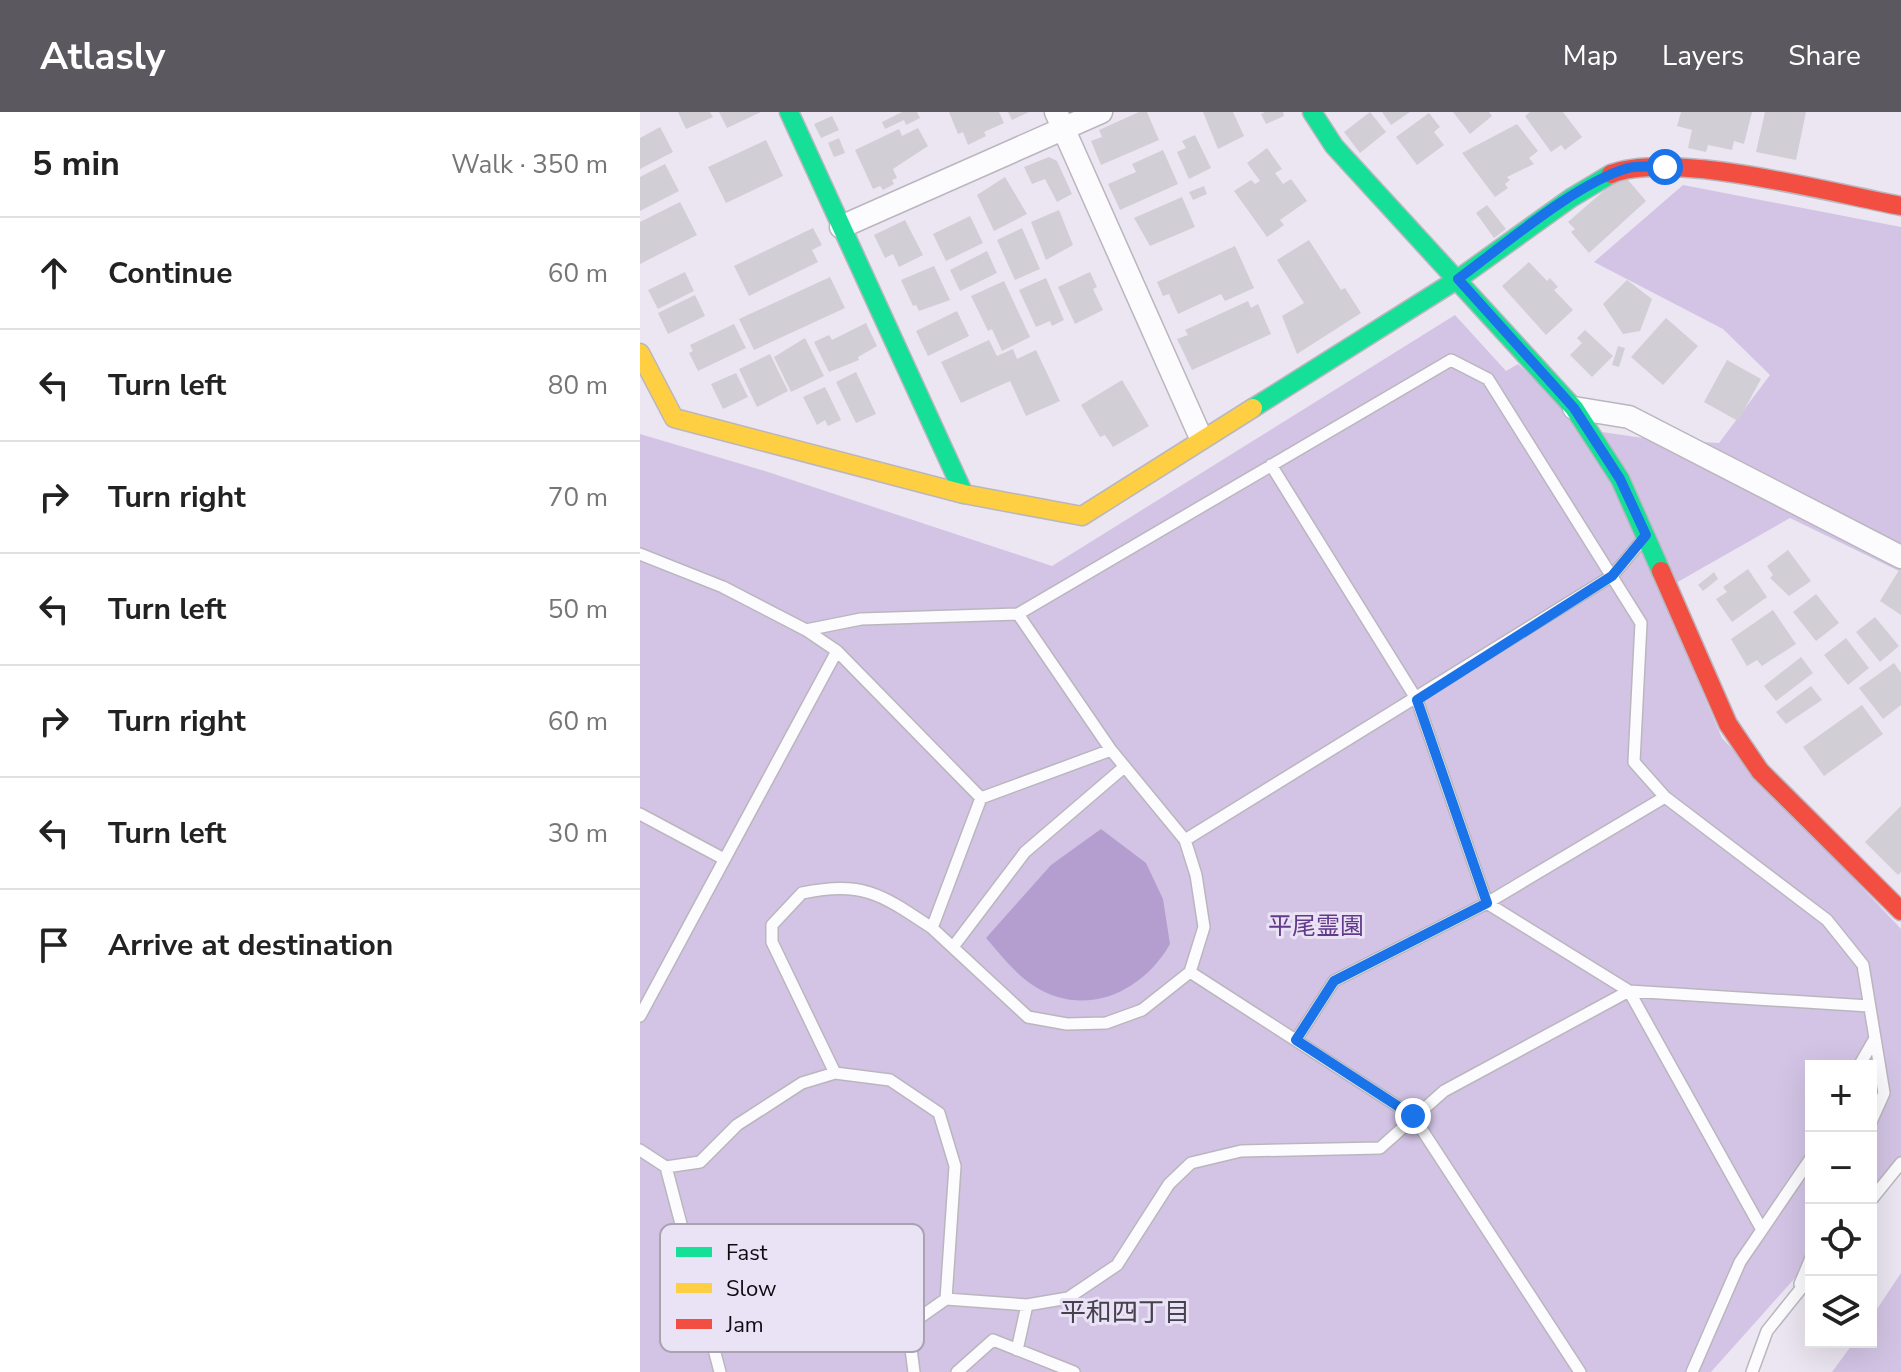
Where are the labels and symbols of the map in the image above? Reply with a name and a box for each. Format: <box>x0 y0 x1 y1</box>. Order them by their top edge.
route start <box>1647 149 1683 185</box>
park label: 平尾霊園 <box>1268 910 1364 942</box>
route end <box>1395 1098 1431 1134</box>
legend <box>660 1224 924 1352</box>
text: Fast <box>726 1238 768 1268</box>
text: Slow <box>726 1274 777 1304</box>
district label: 平和四丁目 <box>1060 1295 1190 1330</box>
text: Jam <box>725 1310 764 1340</box>

